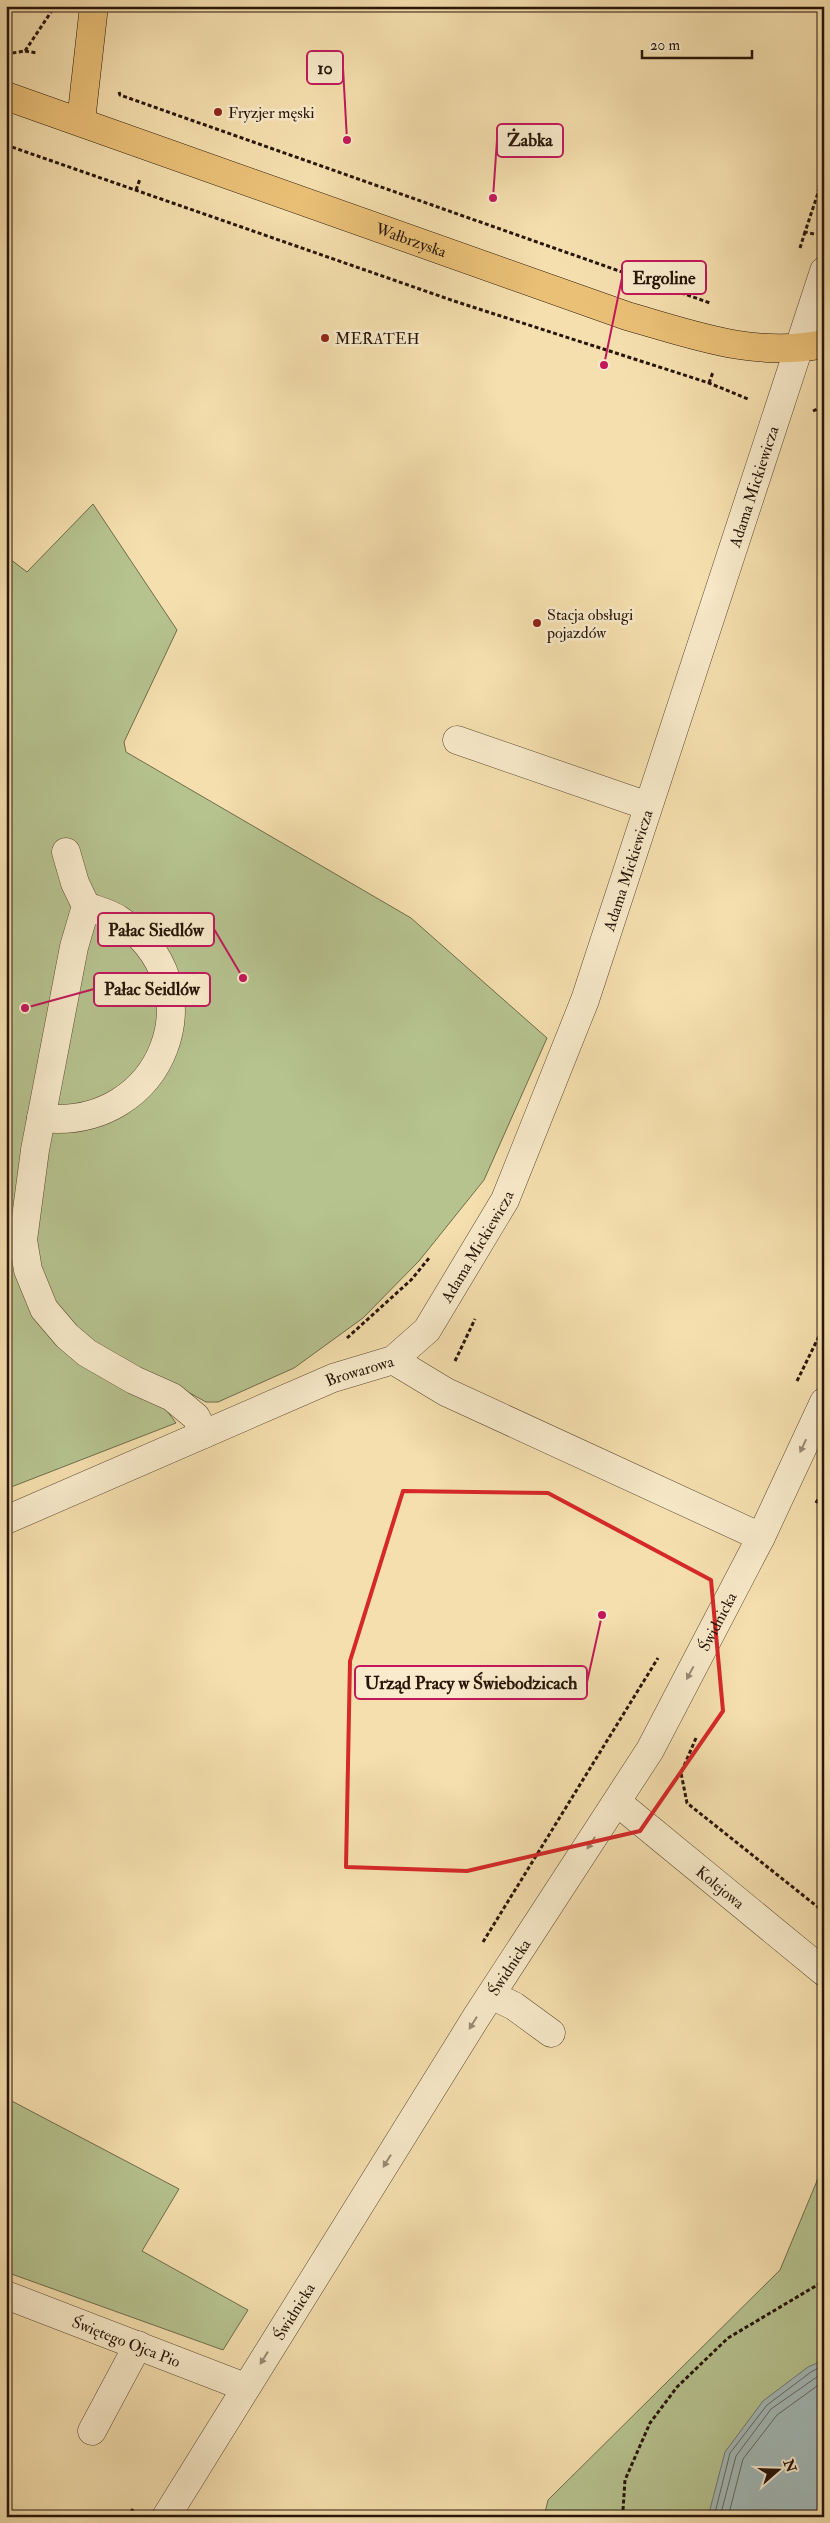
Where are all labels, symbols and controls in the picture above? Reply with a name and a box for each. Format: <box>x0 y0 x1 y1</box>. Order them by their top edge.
scale bar <box>642 28 752 60</box>
text: 20 m <box>650 36 680 55</box>
callout: 10 <box>307 51 343 84</box>
text: 10 <box>317 57 333 80</box>
place label: Fryzjer męski <box>228 103 315 123</box>
marker: Fryzjer męski <box>212 106 224 118</box>
callout: Żabka <box>497 124 563 157</box>
text: Żabka <box>507 128 553 152</box>
street label: Wałbrzyska <box>372 218 449 262</box>
callout: Ergoline <box>622 261 706 294</box>
text: Ergoline <box>632 267 696 290</box>
place label: MERATEH <box>335 329 420 349</box>
marker: MERATEH <box>319 332 331 344</box>
street label: Adama Mickiewicza <box>725 423 784 551</box>
place label: Stacja obsługi pojazdów <box>546 605 633 644</box>
marker: Stacja obsługi pojazdów <box>531 617 543 629</box>
street label: Adama Mickiewicza <box>599 807 658 935</box>
callout: Pałac Siedlów <box>98 913 214 946</box>
text: Pałac Siedlów <box>108 919 205 942</box>
callout: Pałac Seidlów <box>94 973 210 1006</box>
text: Pałac Seidlów <box>104 978 201 1001</box>
street label: Adama Mickiewicza <box>436 1188 519 1307</box>
street label: Browarowa <box>322 1351 397 1391</box>
one-way arrow <box>799 1439 807 1453</box>
street label: Świdnicka <box>694 1589 742 1655</box>
callout: Urząd Pracy w Świebodzicach <box>355 1666 587 1699</box>
one-way arrow <box>686 1666 694 1680</box>
text: Urząd Pracy w Świebodzicach <box>365 1671 578 1695</box>
one-way arrow <box>586 1836 596 1849</box>
street label: Kolejowa <box>692 1862 749 1914</box>
street label: Świdnicka <box>484 1935 536 2000</box>
one-way arrow <box>469 2016 478 2029</box>
one-way arrow <box>383 2154 392 2167</box>
street label: Świdnicka <box>269 2279 320 2344</box>
street label: Świętego Ojca Pio <box>69 2312 183 2372</box>
one-way arrow <box>260 2351 269 2364</box>
north arrow <box>752 2446 802 2496</box>
text: N <box>779 2456 800 2475</box>

